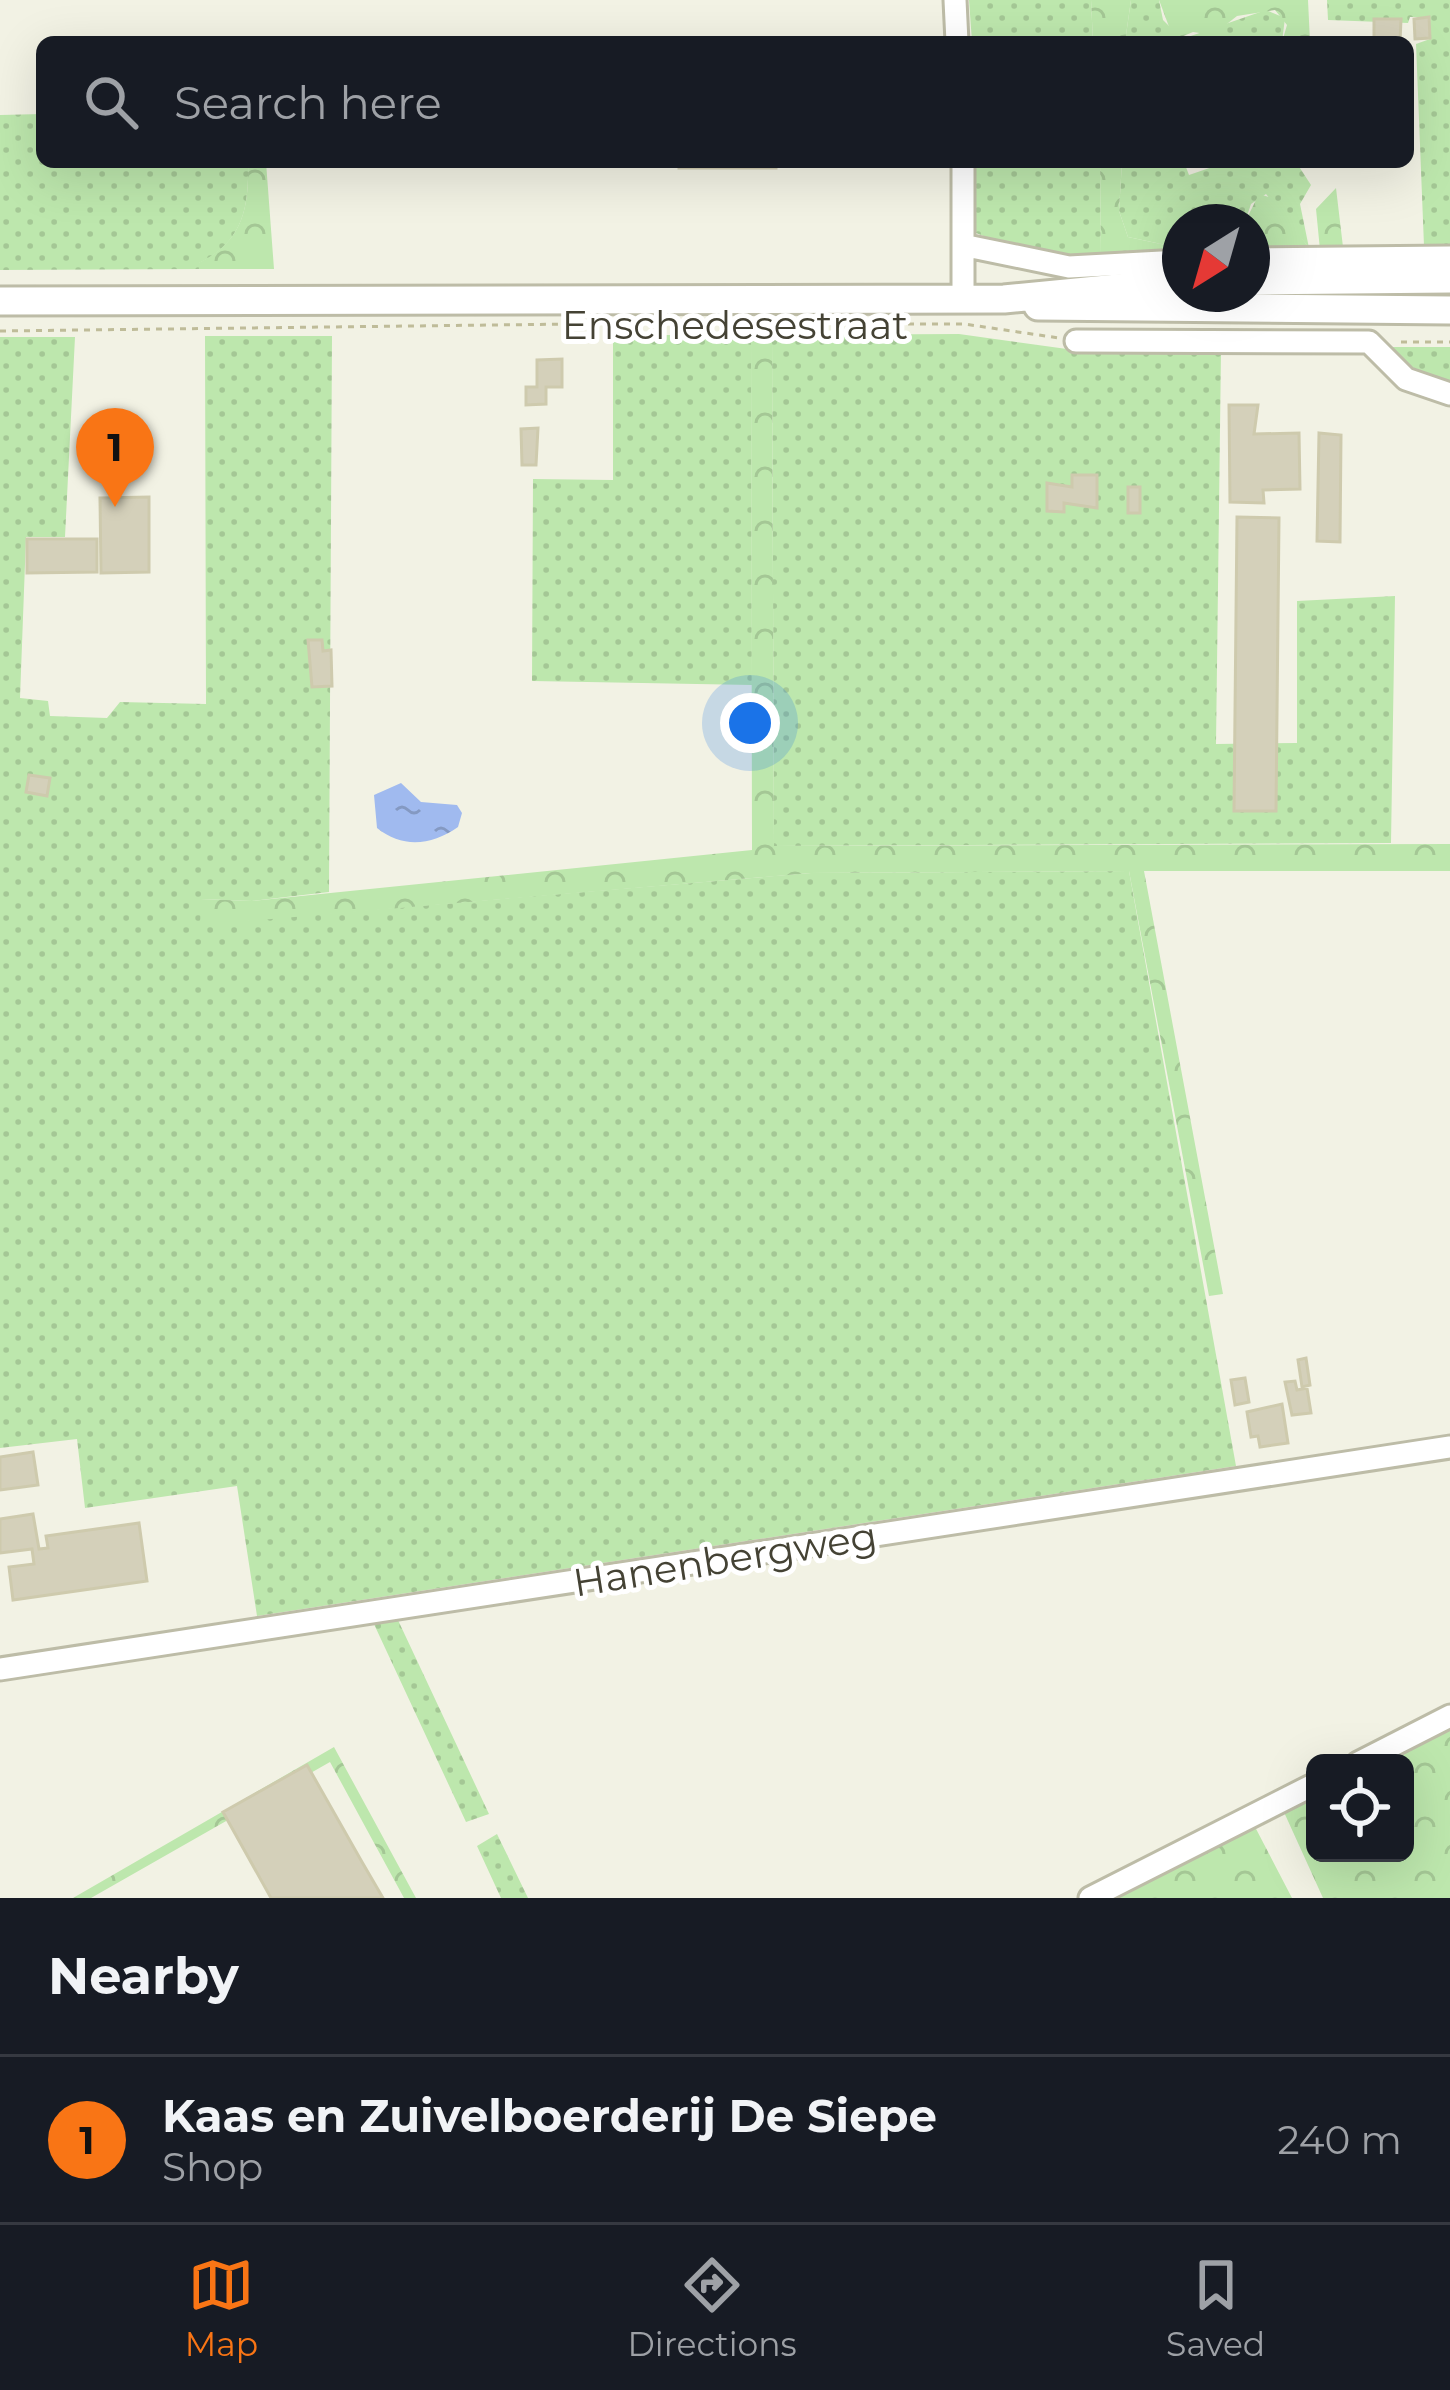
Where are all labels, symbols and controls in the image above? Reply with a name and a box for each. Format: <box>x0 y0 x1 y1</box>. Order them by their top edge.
search box <box>36 36 1414 168</box>
icon: search <box>78 69 144 135</box>
text: Search here <box>174 75 442 130</box>
north arrow <box>1162 204 1270 312</box>
street label: Enschedesestraat <box>562 301 908 349</box>
pin: 1 <box>76 408 154 507</box>
your location <box>720 693 780 753</box>
street label: Hanenbergweg <box>570 1511 880 1607</box>
map controls <box>1306 1754 1414 1862</box>
button: locate <box>1306 1754 1414 1862</box>
text: Nearby <box>48 1945 239 2007</box>
text: Kaas en Zuivelboerderij De Siepe <box>162 2088 937 2143</box>
text: 1 <box>79 2116 95 2164</box>
text: 240 m <box>1278 2116 1402 2164</box>
text: Shop <box>162 2143 263 2191</box>
tab: Map <box>185 2252 258 2364</box>
tab: Directions <box>628 2252 797 2364</box>
tab: Saved <box>1166 2252 1265 2364</box>

